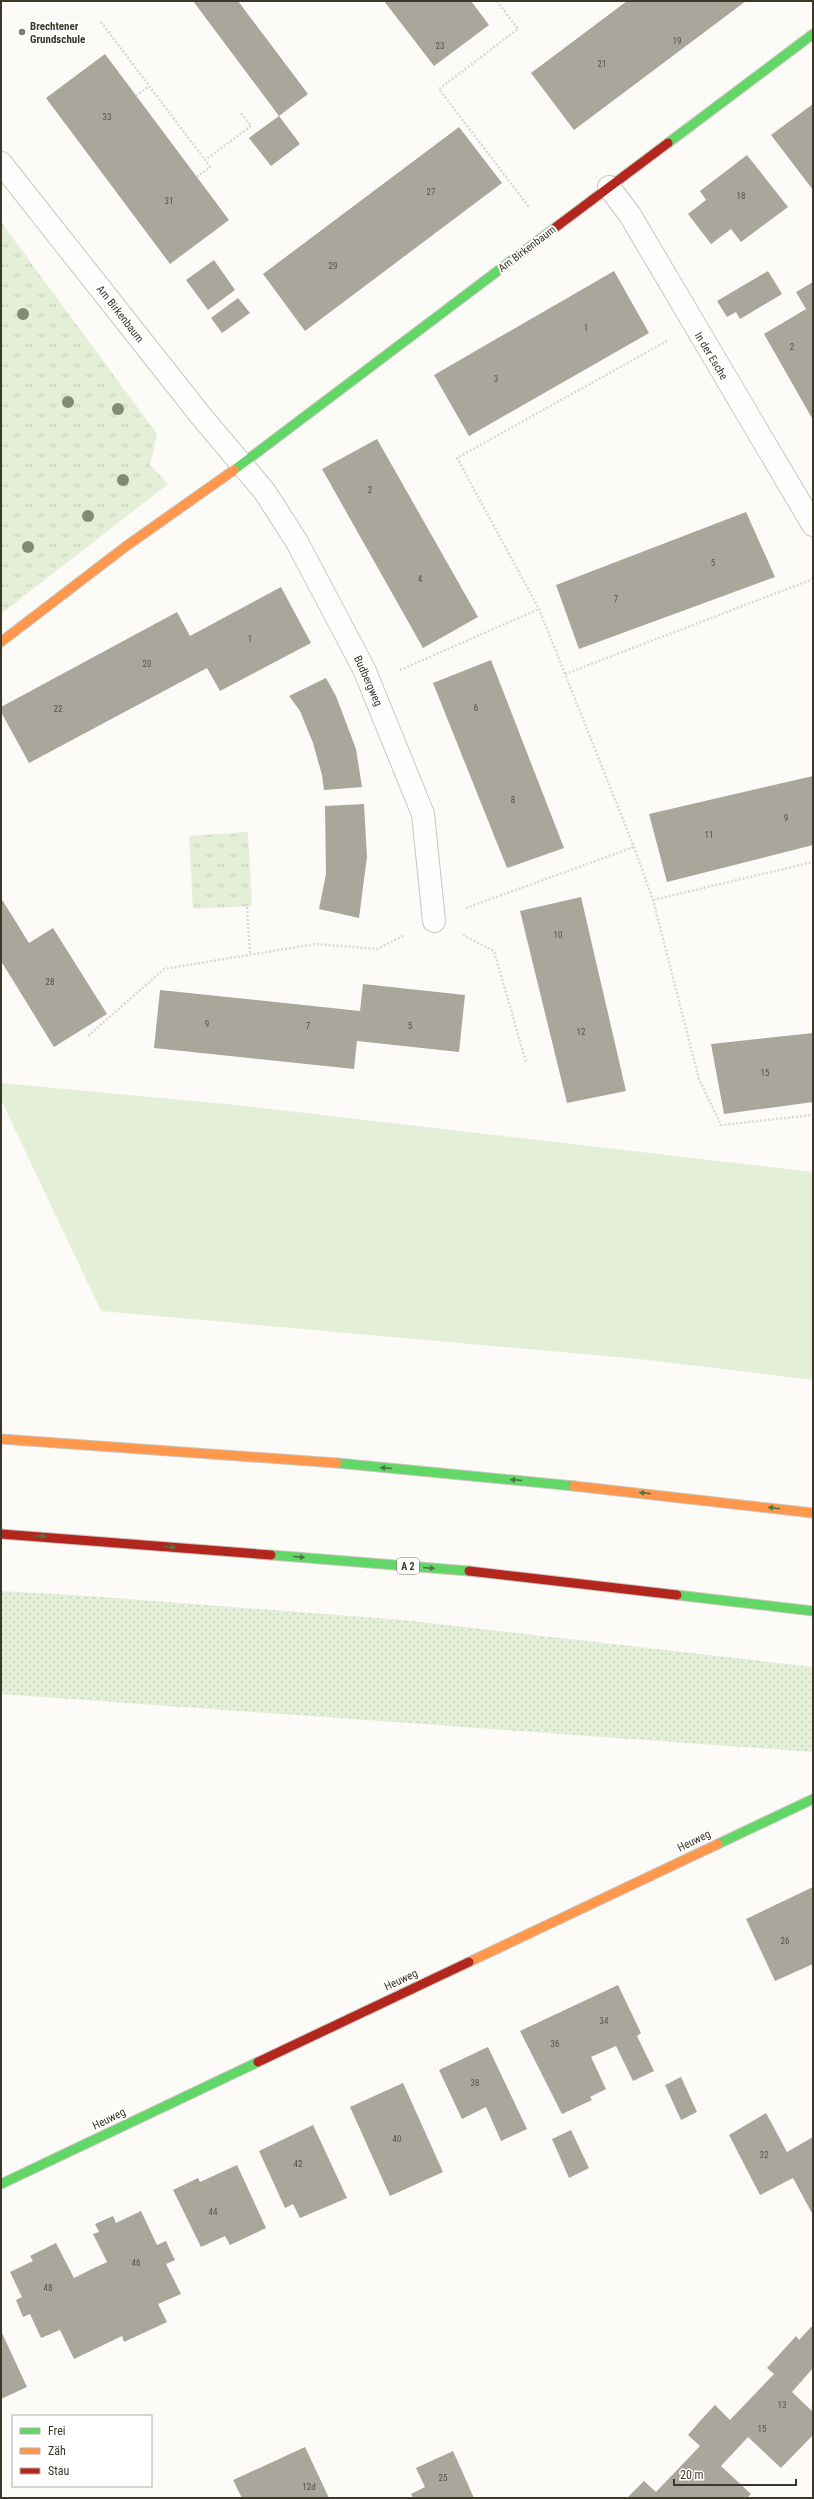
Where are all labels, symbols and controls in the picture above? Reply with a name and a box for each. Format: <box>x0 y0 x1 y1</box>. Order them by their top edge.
place label: Brechtener Grundschule <box>30 20 85 46</box>
marker: Brechtener Grundschule <box>17 27 27 37</box>
house number: 19 <box>673 36 681 46</box>
house number: 23 <box>436 41 444 51</box>
house number: 21 <box>598 59 606 69</box>
house number: 33 <box>103 112 111 122</box>
house number: 27 <box>427 187 436 197</box>
house number: 18 <box>737 191 745 201</box>
house number: 31 <box>165 196 173 206</box>
street label: Am Birkenbaum <box>496 223 558 275</box>
house number: 29 <box>329 261 337 271</box>
street label: Am Birkenbaum <box>94 283 146 345</box>
house number: 1 <box>584 323 588 333</box>
street label: In der Esche <box>692 330 730 382</box>
house number: 2 <box>790 342 795 352</box>
house number: 3 <box>494 374 498 384</box>
house number: 2 <box>368 485 373 495</box>
house number: 5 <box>711 558 716 568</box>
house number: 4 <box>418 574 423 584</box>
house number: 7 <box>614 594 619 604</box>
house number: 1 <box>248 634 252 644</box>
street label: Budbergweg <box>351 654 385 708</box>
house number: 20 <box>143 659 151 669</box>
house number: 6 <box>474 703 478 713</box>
house number: 22 <box>54 704 63 714</box>
house number: 8 <box>511 795 515 805</box>
house number: 9 <box>784 813 788 823</box>
house number: 11 <box>705 830 713 840</box>
house number: 10 <box>554 930 562 940</box>
house number: 28 <box>46 977 54 987</box>
house number: 9 <box>205 1019 209 1029</box>
house number: 7 <box>306 1021 311 1031</box>
house number: 5 <box>408 1021 413 1031</box>
house number: 12 <box>577 1027 586 1037</box>
house number: 15 <box>761 1068 770 1078</box>
one-way arrow <box>380 1465 392 1472</box>
one-way arrow <box>510 1477 522 1483</box>
one-way arrow <box>639 1489 651 1496</box>
one-way arrow <box>768 1505 780 1511</box>
one-way arrow <box>34 1533 46 1540</box>
one-way arrow <box>164 1543 176 1550</box>
one-way arrow <box>293 1554 305 1561</box>
road number: A 2 <box>397 1558 419 1574</box>
one-way arrow <box>423 1564 435 1571</box>
street label: Heuweg <box>675 1827 713 1855</box>
house number: 26 <box>781 1936 789 1946</box>
street label: Heuweg <box>382 1967 420 1993</box>
house number: 34 <box>600 2016 609 2026</box>
house number: 36 <box>551 2039 559 2049</box>
house number: 38 <box>471 2078 479 2088</box>
street label: Heuweg <box>90 2105 128 2133</box>
house number: 40 <box>393 2134 401 2144</box>
house number: 32 <box>760 2150 769 2160</box>
house number: 42 <box>294 2159 303 2169</box>
house number: 44 <box>209 2207 218 2217</box>
house number: 46 <box>132 2258 140 2268</box>
house number: 48 <box>44 2283 52 2293</box>
house number: 13 <box>778 2400 786 2410</box>
legend <box>12 2415 152 2487</box>
text: Frei <box>48 2424 66 2438</box>
house number: 15 <box>758 2424 767 2434</box>
text: Zäh <box>48 2444 66 2458</box>
scale bar <box>674 2461 796 2487</box>
text: Stau <box>48 2464 70 2478</box>
text: 20 m <box>680 2468 704 2482</box>
house number: 25 <box>439 2473 448 2483</box>
house number: 12d <box>302 2482 316 2492</box>

